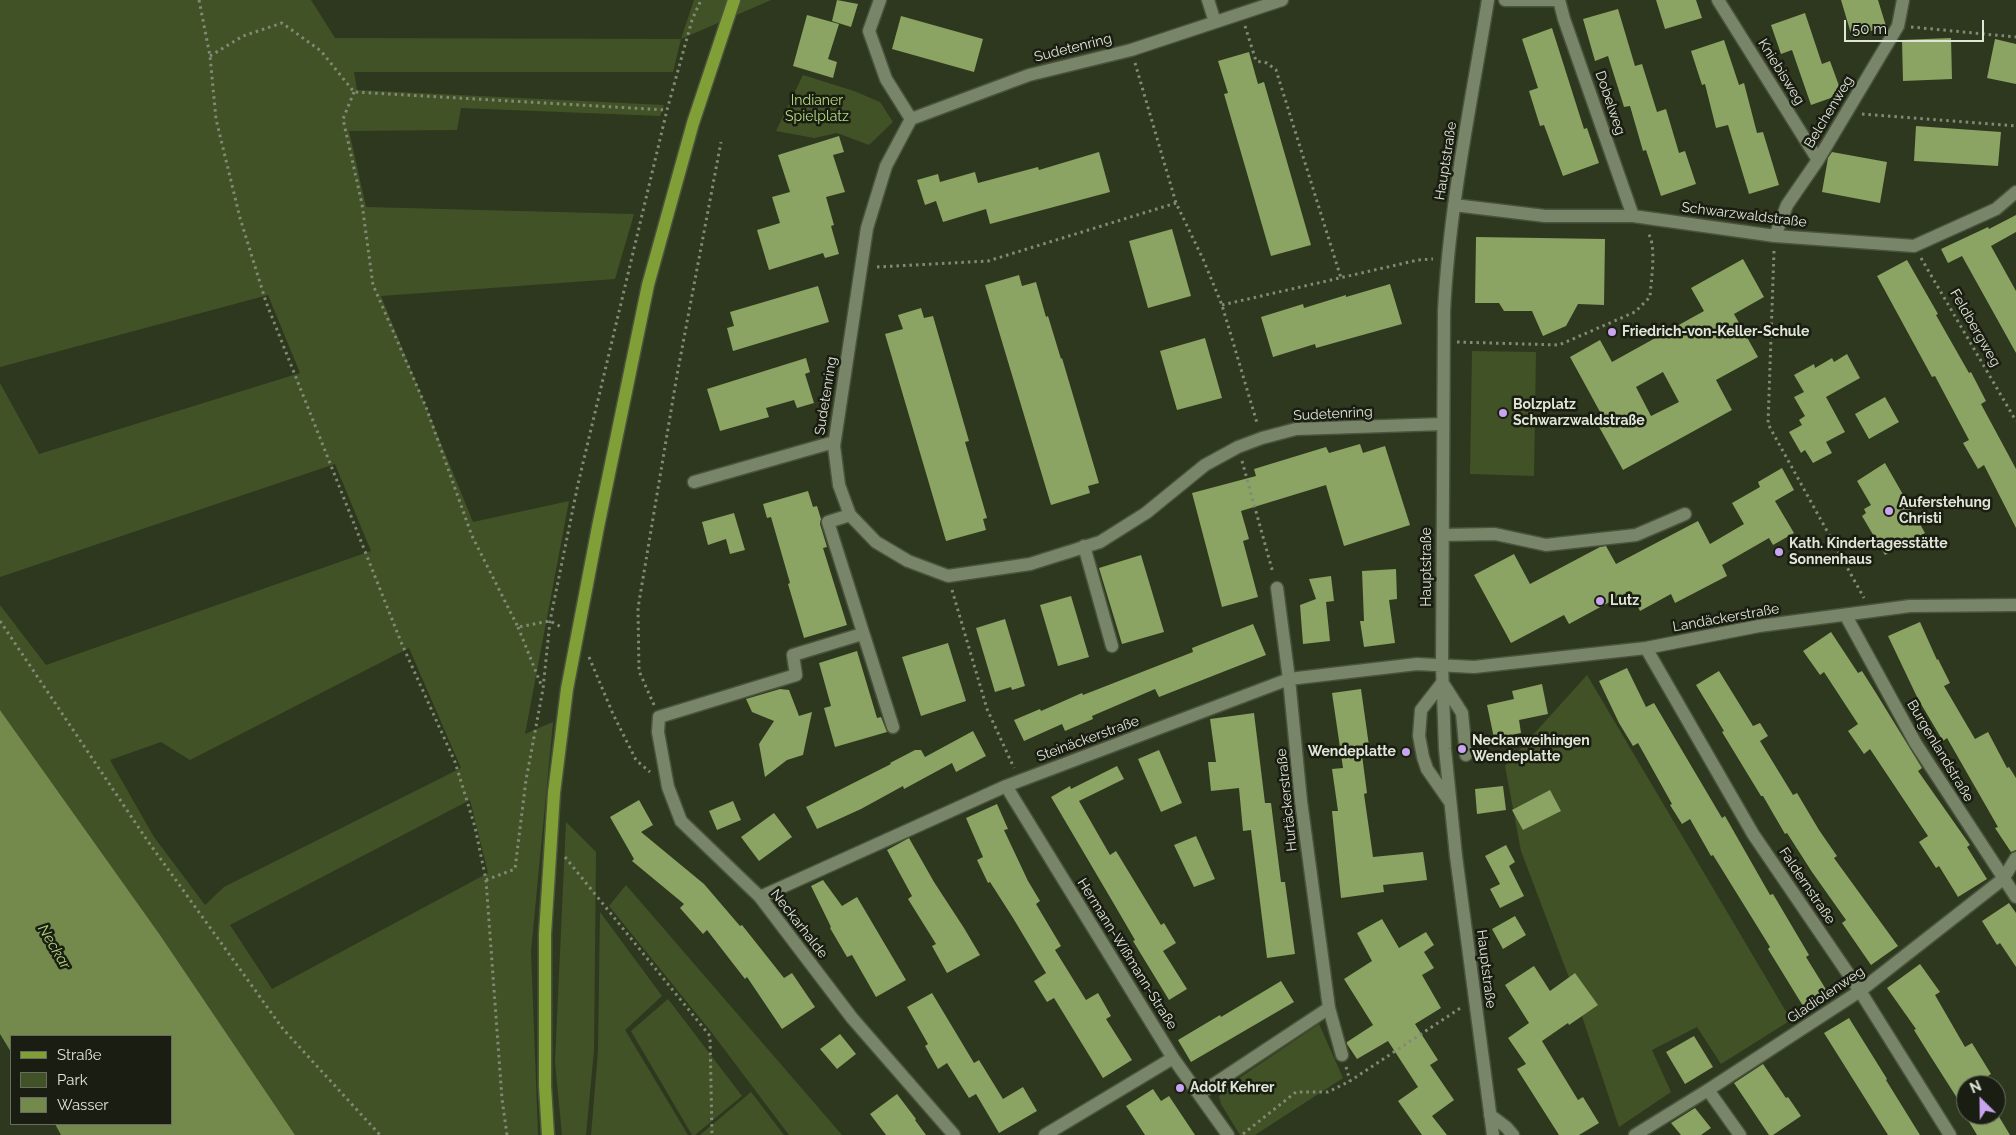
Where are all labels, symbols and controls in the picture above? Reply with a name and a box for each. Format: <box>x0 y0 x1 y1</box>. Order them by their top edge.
scale bar <box>1846 10 1986 42</box>
text: 50 m <box>1852 20 1887 38</box>
street label: Sudetenring <box>1032 30 1114 66</box>
street label: Kniebisweg <box>1754 36 1808 108</box>
street label: Dobelweg <box>1591 69 1629 137</box>
street label: Belchenweg <box>1801 73 1857 151</box>
park label: Indianer Spielplatz <box>785 93 849 125</box>
street label: Hauptstraße <box>1431 121 1461 201</box>
street label: Schwarzwaldstraße <box>1680 199 1808 231</box>
street label: Feldbergweg <box>1946 286 2004 370</box>
place label: Friedrich-von-Keller-Schule <box>1622 324 1809 340</box>
marker: Friedrich-von-Keller-Schule <box>1606 326 1618 338</box>
street label: Sudetenring <box>811 355 841 437</box>
place label: Bolzplatz Schwarzwaldstraße <box>1513 397 1645 430</box>
street label: Sudetenring <box>1293 404 1373 424</box>
marker: Bolzplatz Schwarzwaldstraße <box>1497 407 1509 419</box>
place label: Auferstehung Christi <box>1899 495 1991 528</box>
marker: Auferstehung Christi <box>1883 505 1895 517</box>
street label: Hauptstraße <box>1419 527 1435 607</box>
place label: Kath. Kindertagesstätte Sonnenhaus <box>1789 536 1948 568</box>
marker: Kath. Kindertagesstätte Sonnenhaus <box>1773 546 1785 558</box>
place label: Lutz <box>1610 593 1639 609</box>
marker: Lutz <box>1594 595 1606 607</box>
street label: Landäckerstraße <box>1671 600 1781 636</box>
street label: Burgenlandstraße <box>1903 697 1977 805</box>
street label: Steinäckerstraße <box>1034 713 1142 765</box>
place label: Neckarweihingen Wendeplatte <box>1472 733 1590 766</box>
marker: Neckarweihingen Wendeplatte <box>1456 743 1468 755</box>
place label: Wendeplatte <box>1308 744 1396 760</box>
marker: Wendeplatte <box>1400 746 1412 758</box>
street label: Hurtäckerstraße <box>1273 748 1301 852</box>
street label: Faldernstraße <box>1775 845 1839 927</box>
street label: Hermann-Wißmann-Straße <box>1073 875 1181 1033</box>
street label: Neckarhalde <box>767 886 831 962</box>
water label: Neckar <box>34 921 74 973</box>
street label: Hauptstraße <box>1473 929 1499 1009</box>
street label: Gladiolenweg <box>1784 963 1868 1027</box>
legend <box>10 1035 172 1125</box>
text: Straße <box>57 1046 101 1064</box>
text: Park <box>57 1071 88 1089</box>
north arrow <box>1956 1075 2006 1125</box>
text: N <box>1967 1078 1984 1097</box>
place label: Adolf Kehrer <box>1190 1080 1274 1096</box>
marker: Adolf Kehrer <box>1174 1082 1186 1094</box>
text: Wasser <box>57 1096 109 1114</box>

